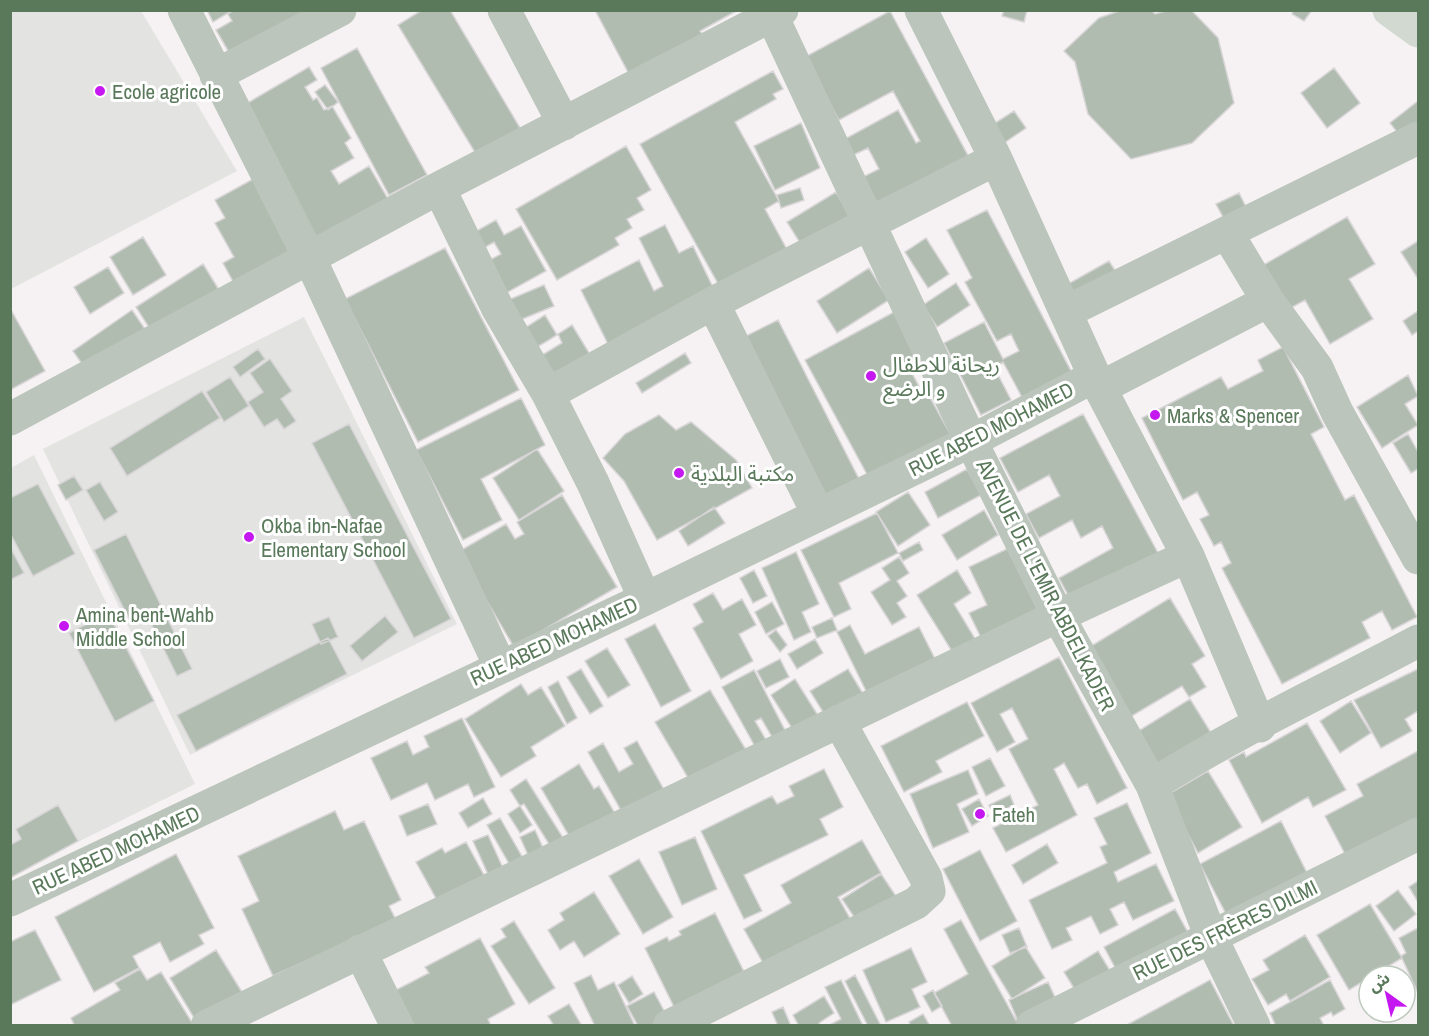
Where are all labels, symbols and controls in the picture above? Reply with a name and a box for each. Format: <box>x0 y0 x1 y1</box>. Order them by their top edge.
place label: Ecole agricole <box>112 77 221 106</box>
marker: Ecole agricole <box>93 84 107 98</box>
place label: ريحانة للاطفال و الرضع <box>883 350 1000 404</box>
marker: ريحانة للاطفال و الرضع <box>864 369 878 383</box>
street label: RUE ABED MOHAMED <box>903 375 1079 483</box>
place label: Marks & Spencer <box>1167 401 1299 430</box>
marker: Marks & Spencer <box>1148 408 1162 422</box>
street label: AVENUE DE L'EMIR ABDELKADER <box>969 453 1122 716</box>
place label: مكتبة البلدية <box>691 459 794 488</box>
marker: مكتبة البلدية <box>672 466 686 480</box>
place label: Okba ibn-Nafae Elementary School <box>261 511 406 564</box>
marker: Okba ibn-Nafae Elementary School <box>242 530 256 544</box>
street label: RUE ABED MOHAMED <box>465 589 643 693</box>
place label: Amina bent-Wahb Middle School <box>75 600 214 653</box>
marker: Amina bent-Wahb Middle School <box>57 619 71 633</box>
street label: RUE ABED MOHAMED <box>27 798 205 902</box>
place label: Fateh <box>992 800 1035 829</box>
marker: Fateh <box>973 807 987 821</box>
street label: RUE DES FRÈRES DILMI <box>1128 873 1322 987</box>
north arrow <box>1357 964 1417 1024</box>
text: ش <box>1363 966 1394 997</box>

